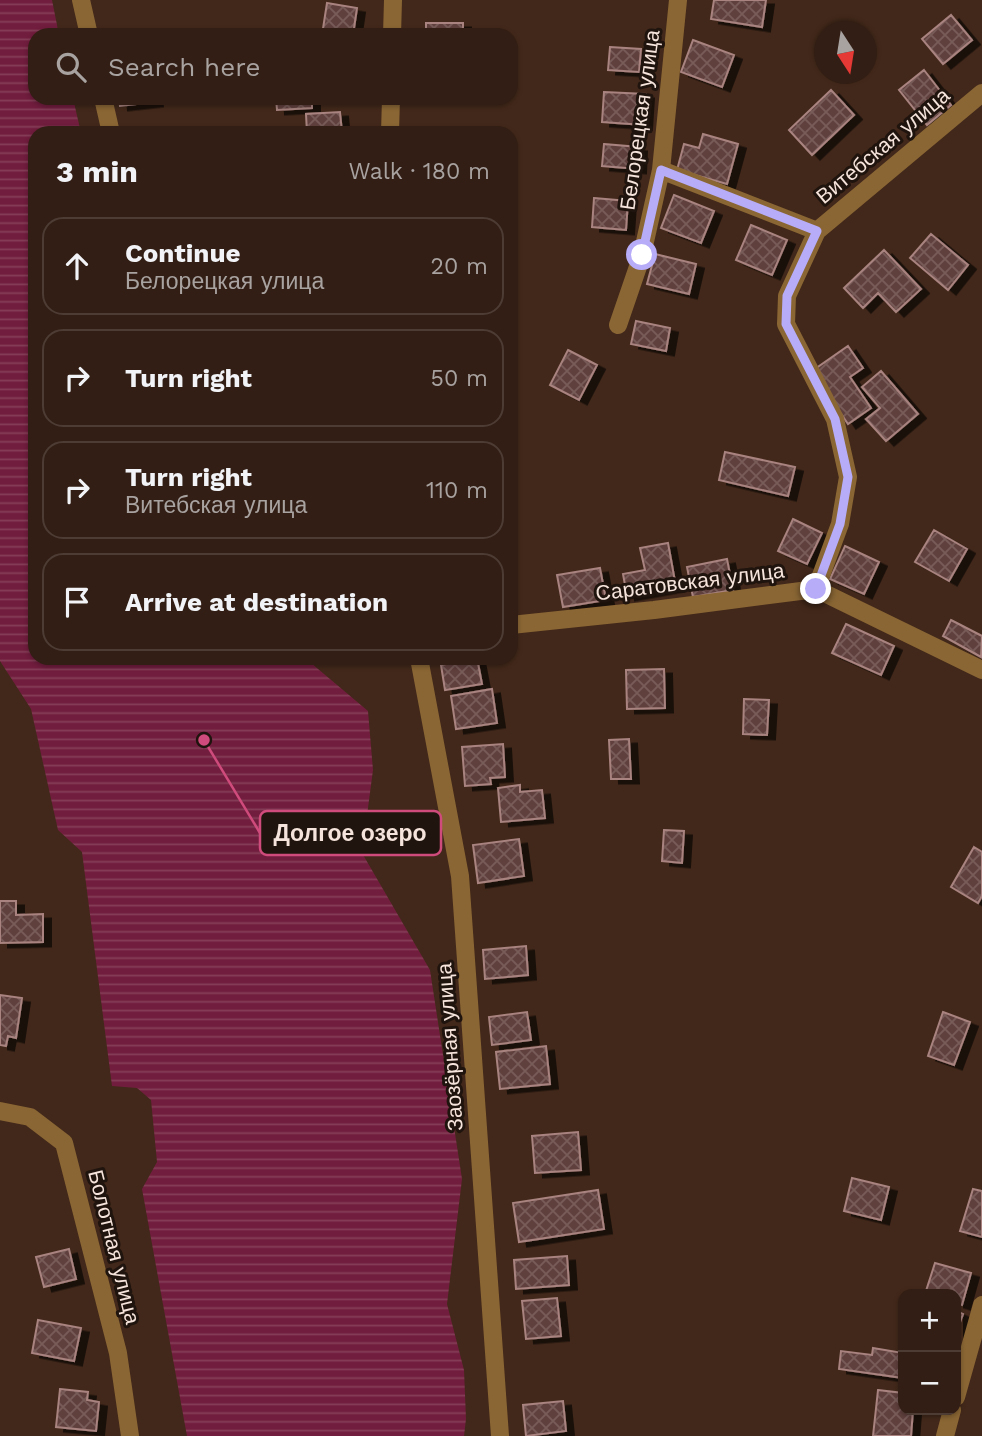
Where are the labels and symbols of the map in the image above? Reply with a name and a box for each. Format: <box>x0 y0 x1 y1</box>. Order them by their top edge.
north arrow <box>814 21 877 84</box>
street label: Белорецкая улица <box>614 28 665 212</box>
street label: Витебская улица <box>811 82 955 209</box>
route start <box>626 239 657 270</box>
street label: Саратовская улица <box>594 557 786 605</box>
route end <box>800 573 831 604</box>
callout: Долгое озеро <box>260 811 441 855</box>
text: Долгое озеро <box>273 820 427 847</box>
street label: Заозёрная улица <box>431 962 468 1132</box>
street label: Болотная улица <box>83 1167 146 1327</box>

